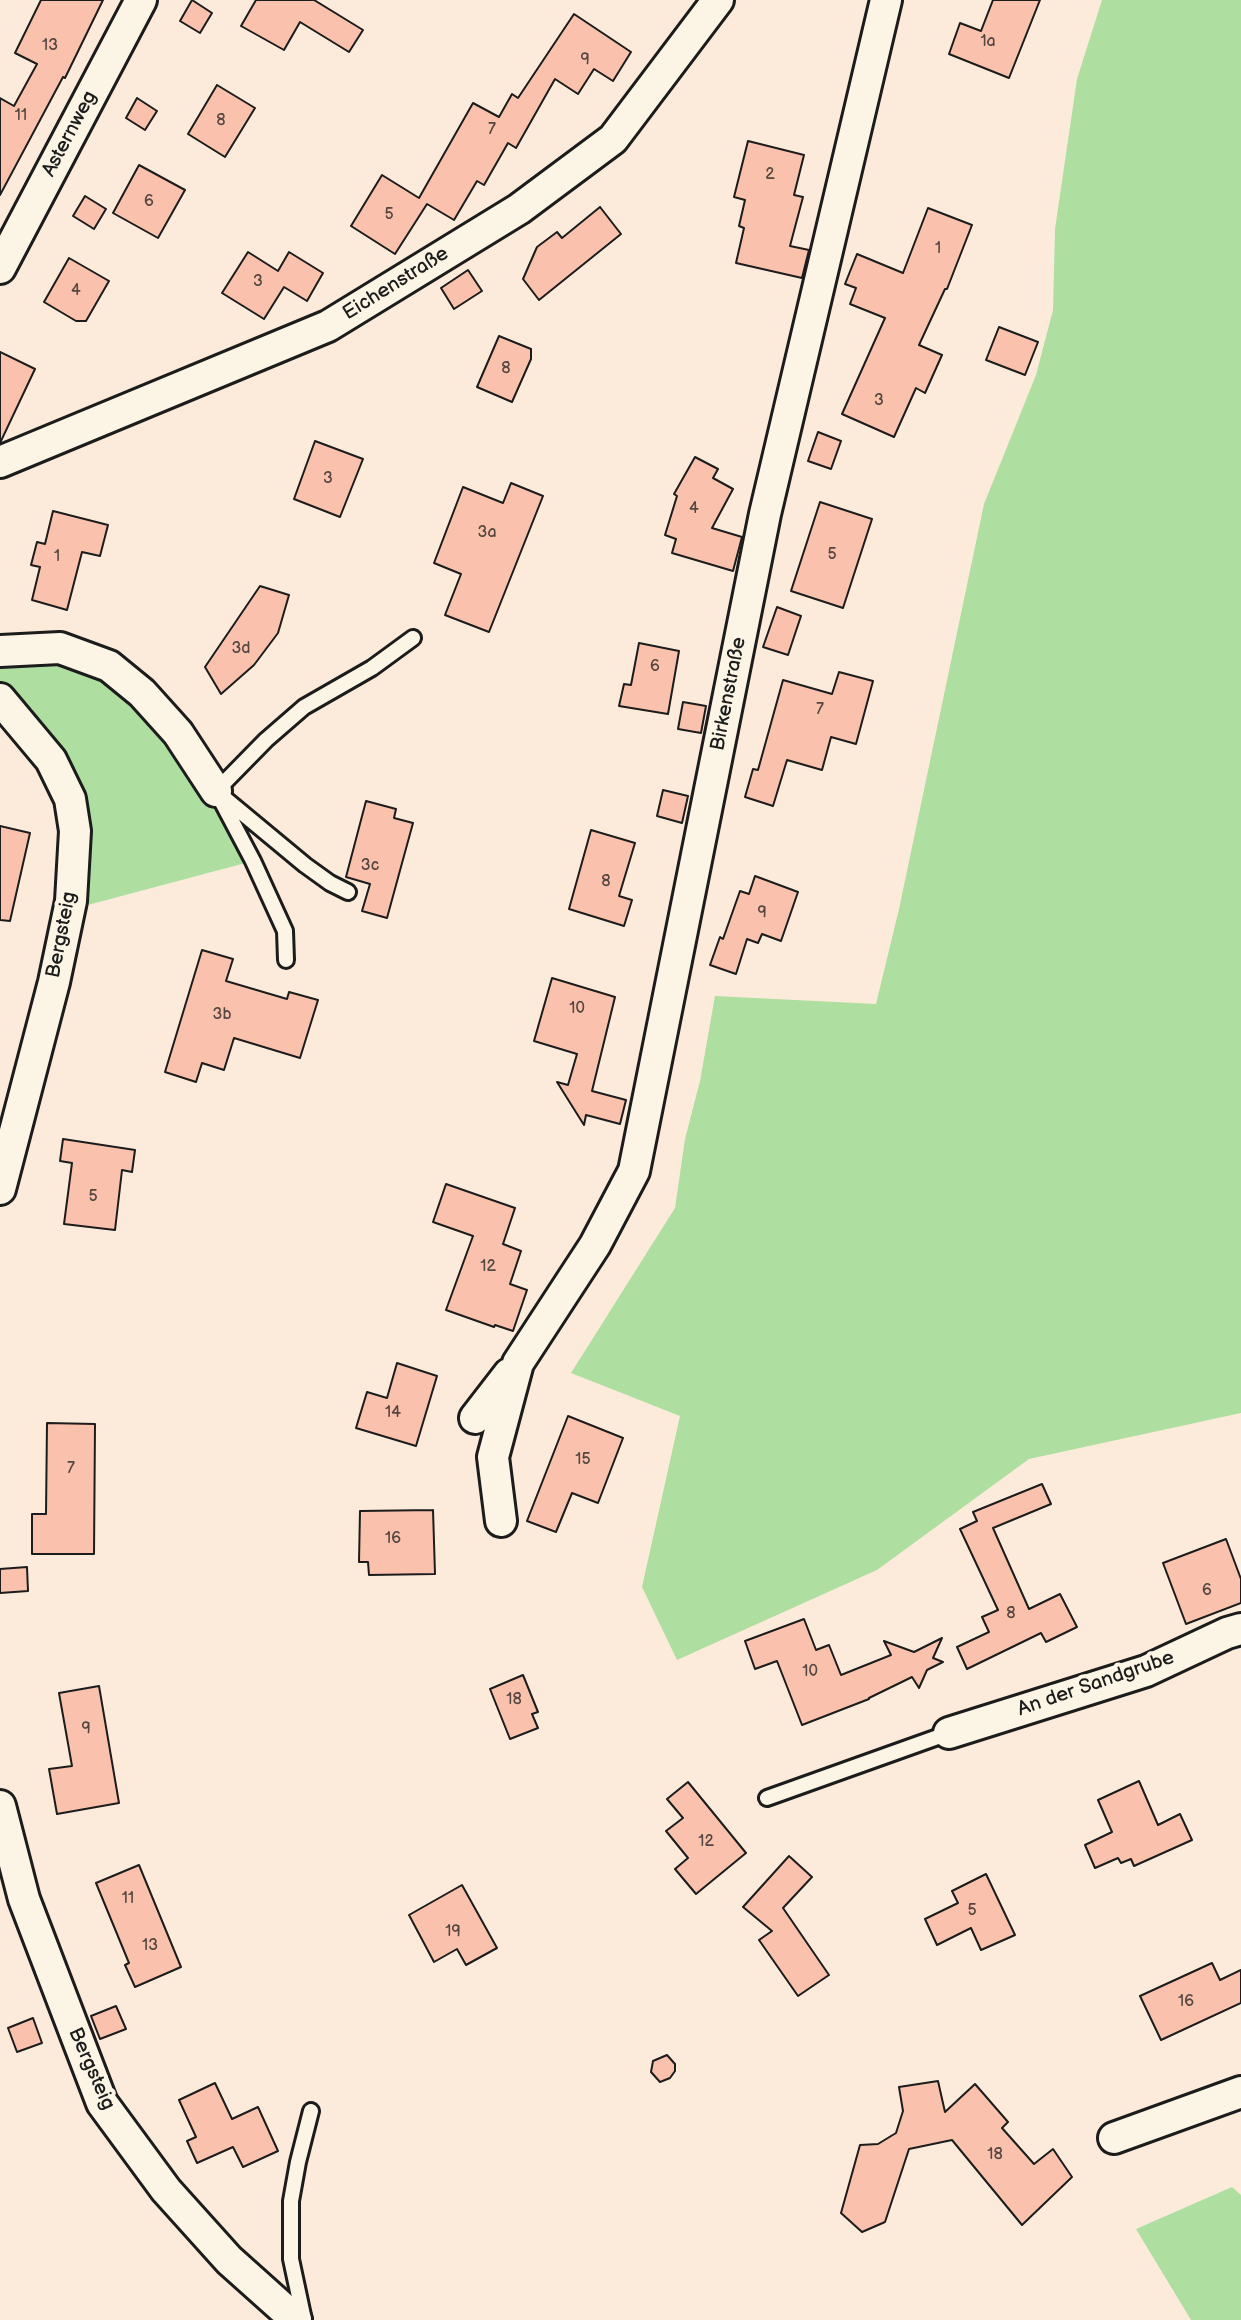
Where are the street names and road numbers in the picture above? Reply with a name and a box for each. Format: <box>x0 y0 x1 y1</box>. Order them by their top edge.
street label: Asternweg <box>37 87 103 181</box>
street label: Eichenstraße <box>339 242 453 326</box>
street label: Birkenstraße <box>706 635 752 753</box>
street label: Bergsteig <box>42 890 82 980</box>
street label: An der Sandgrube <box>1015 1646 1177 1722</box>
street label: Bergsteig <box>62 2024 120 2114</box>

